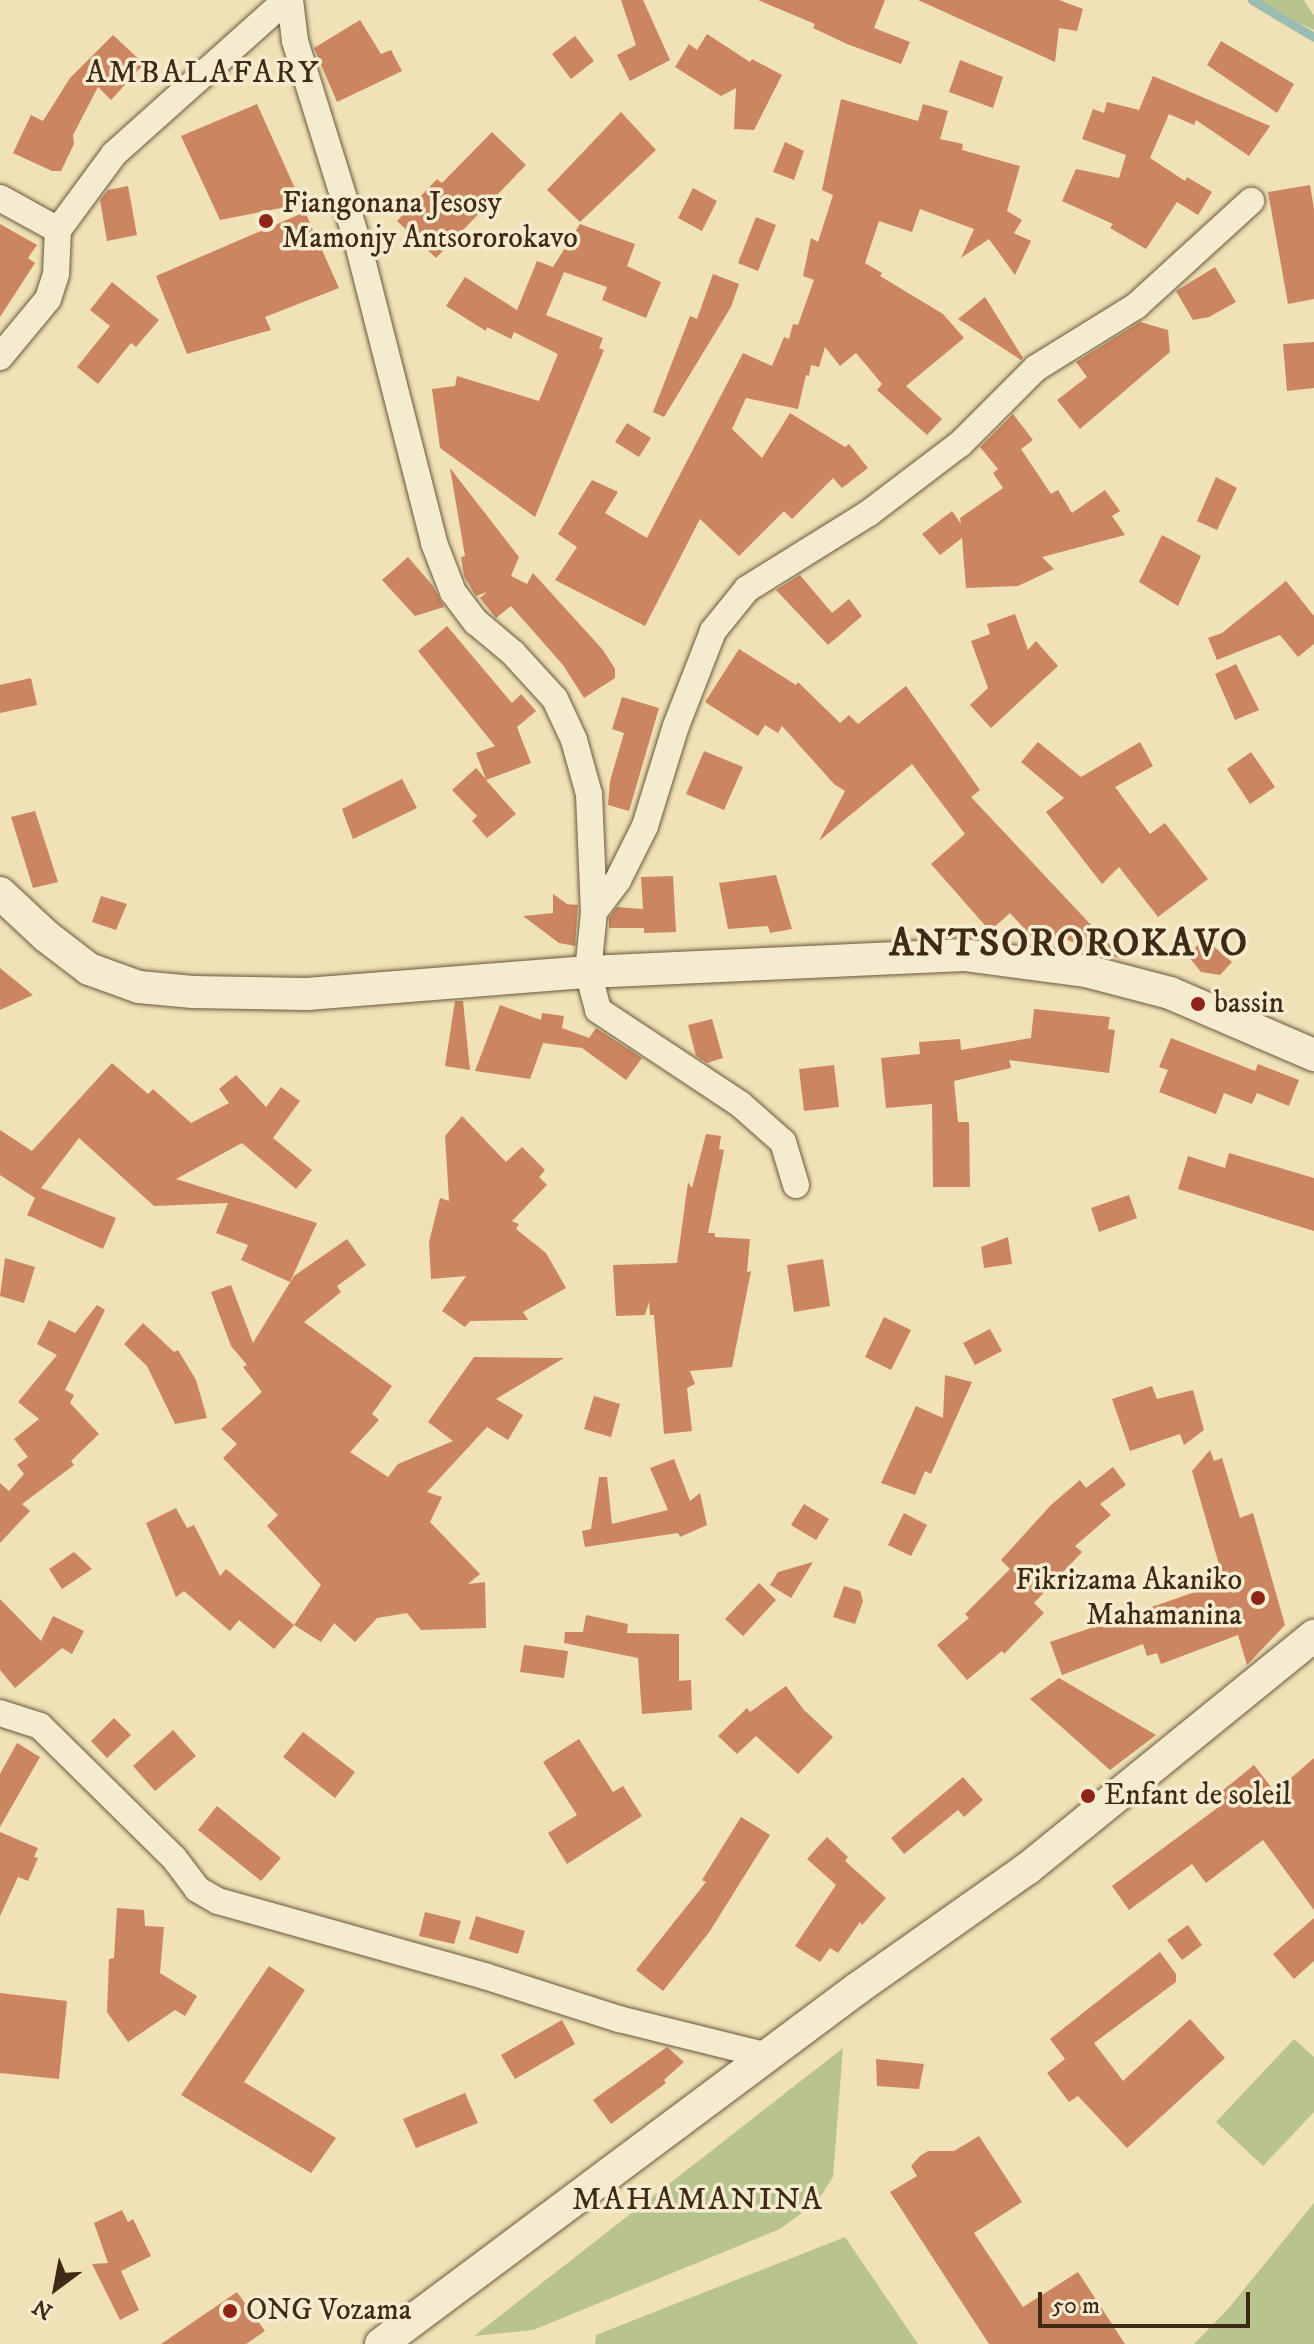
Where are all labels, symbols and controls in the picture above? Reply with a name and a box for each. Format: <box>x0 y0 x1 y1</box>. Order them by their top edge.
district label: AMBALAFARY <box>86 54 320 92</box>
place label: Fiangonana Jesosy Mamonjy Antsororokavo <box>282 186 578 256</box>
marker: Fiangonana Jesosy Mamonjy Antsororokavo <box>257 212 275 230</box>
district label: ANTSOROROKAVO <box>889 922 1249 968</box>
place label: bassin <box>1214 986 1284 1022</box>
marker: bassin <box>1189 995 1207 1013</box>
place label: Fikrizama Akaniko Mahamanina <box>1015 1563 1242 1634</box>
marker: Fikrizama Akaniko Mahamanina <box>1249 1589 1267 1607</box>
place label: Enfant de soleil <box>1104 1778 1291 1814</box>
marker: Enfant de soleil <box>1079 1787 1097 1805</box>
district label: MAHAMANINA <box>572 2181 824 2219</box>
north arrow <box>16 2248 96 2328</box>
scale bar <box>1042 2276 1254 2326</box>
text: 50 m <box>1052 2291 1100 2321</box>
text: N <box>28 2293 58 2325</box>
place label: ONG Vozama <box>246 2293 412 2329</box>
marker: ONG Vozama <box>221 2302 239 2320</box>

